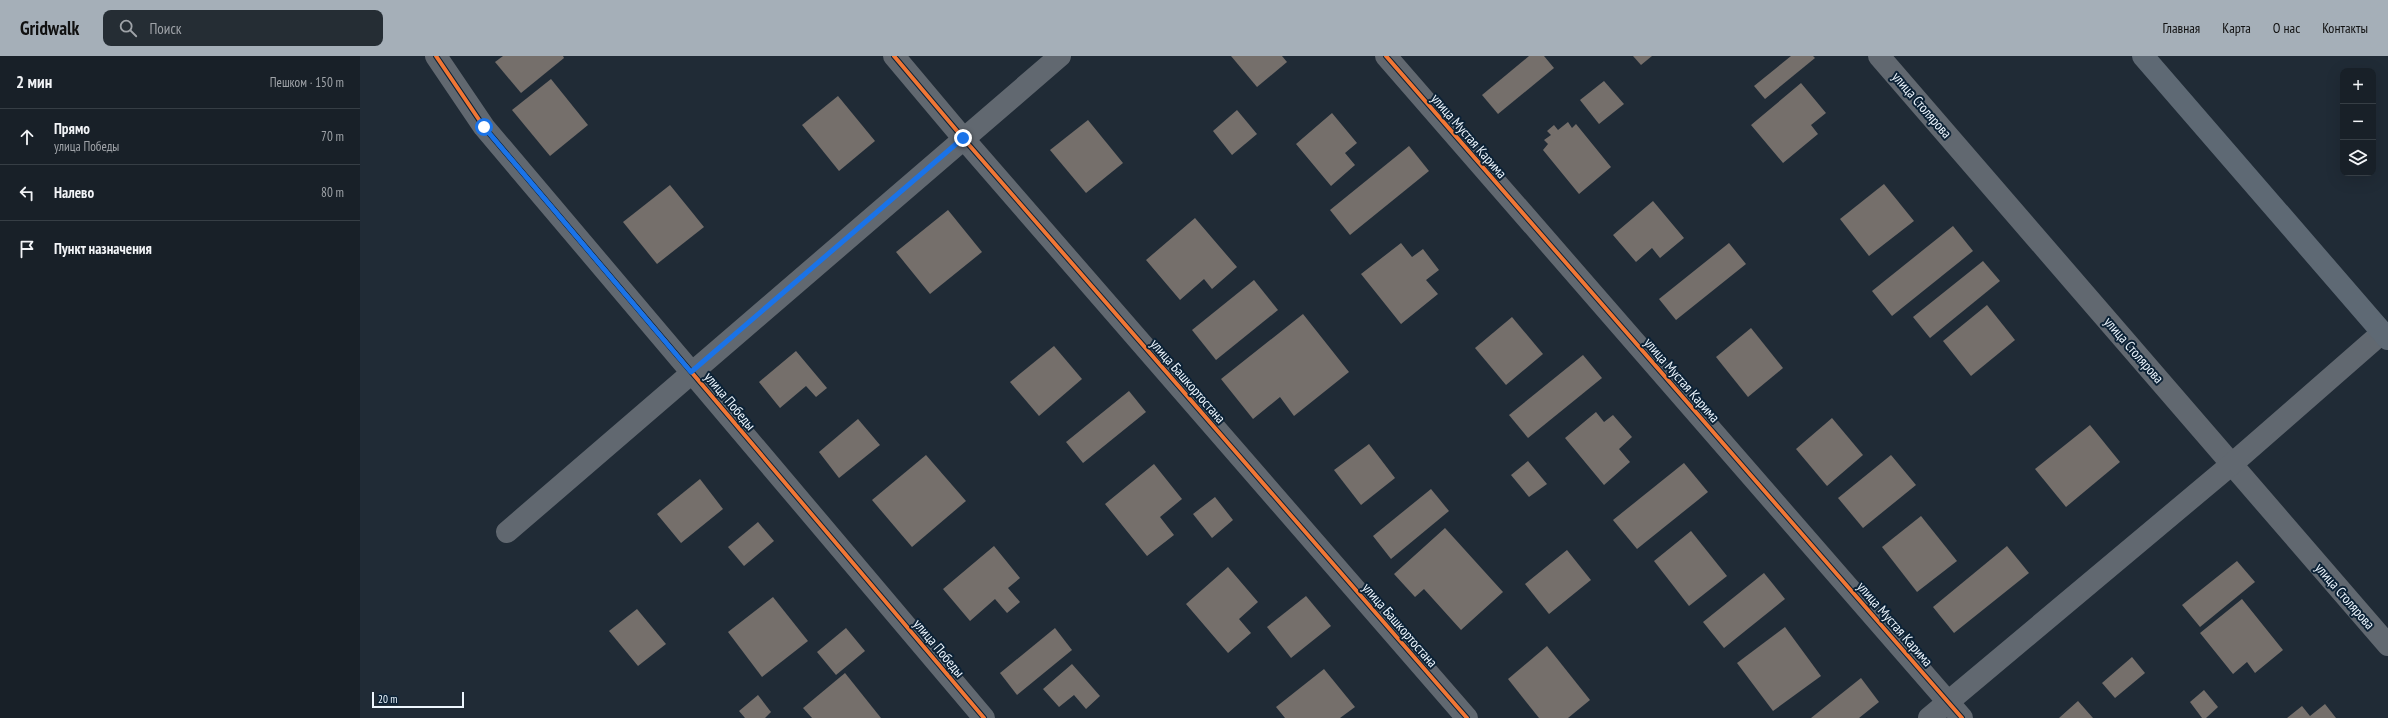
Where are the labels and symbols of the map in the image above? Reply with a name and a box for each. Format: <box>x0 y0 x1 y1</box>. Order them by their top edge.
street label: улица Столярова <box>1888 68 1956 142</box>
street label: улица Мустая Карима <box>1427 90 1511 182</box>
route start <box>475 118 493 136</box>
route end <box>954 129 972 147</box>
street label: улица Столярова <box>2100 313 2168 387</box>
street label: улица Мустая Карима <box>1640 334 1724 426</box>
street label: улица Башкортостана <box>1146 335 1230 427</box>
street label: улица Победы <box>700 368 760 434</box>
street label: улица Столярова <box>2311 559 2379 633</box>
street label: улица Мустая Карима <box>1853 578 1937 670</box>
street label: улица Башкортостана <box>1358 579 1442 671</box>
street label: улица Победы <box>909 615 969 681</box>
scale bar <box>372 690 464 709</box>

